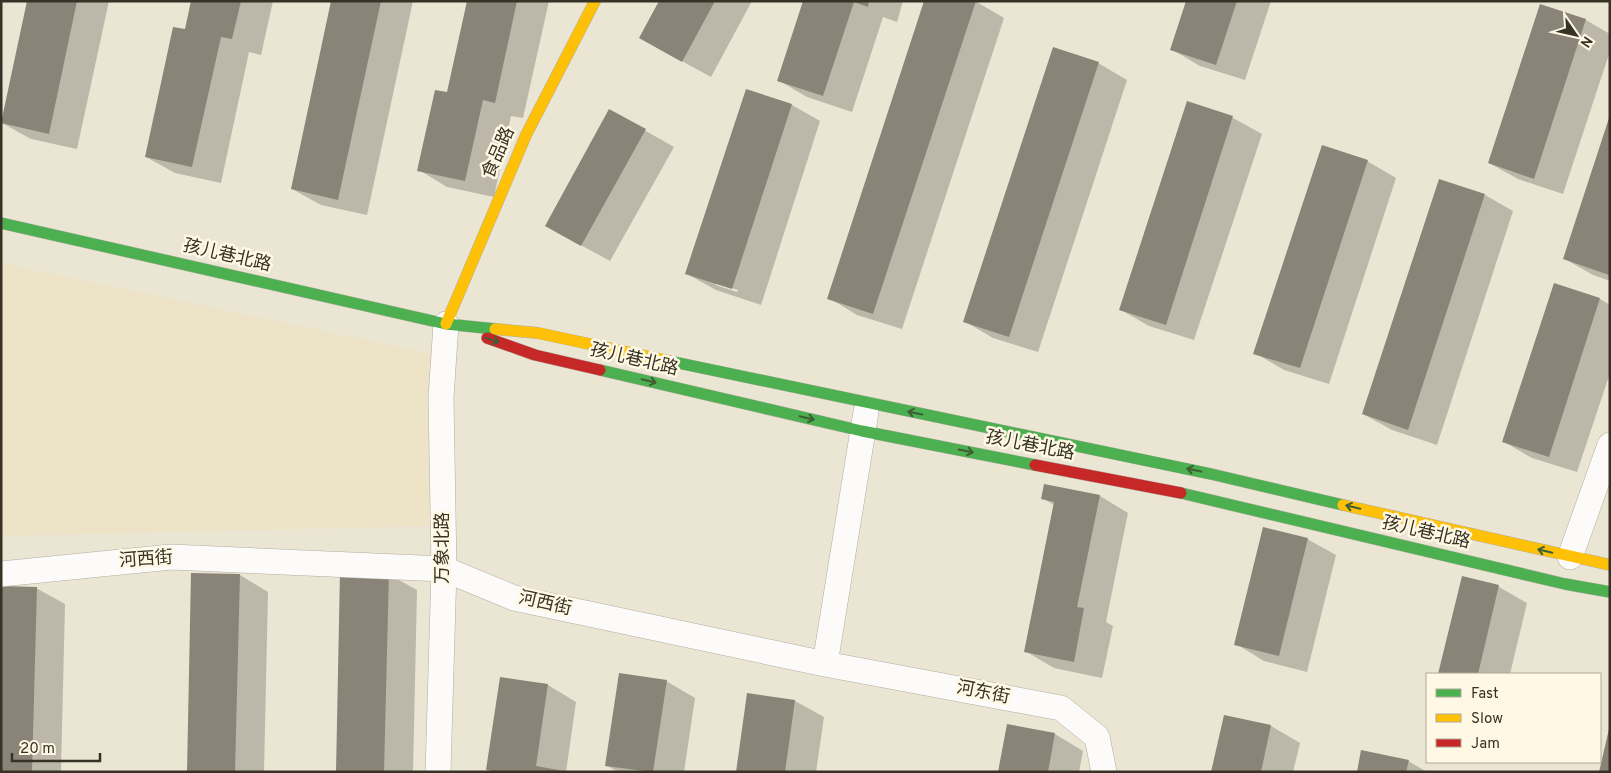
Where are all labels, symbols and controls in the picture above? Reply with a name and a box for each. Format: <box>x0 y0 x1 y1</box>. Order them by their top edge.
north arrow <box>1551 10 1601 60</box>
text: N <box>1576 33 1595 50</box>
street label: 食品路 <box>478 124 520 182</box>
street label: 孩儿巷北路 <box>181 235 273 277</box>
one-way arrow <box>483 336 499 345</box>
street label: 孩儿巷北路 <box>588 339 680 381</box>
one-way arrow <box>640 377 656 386</box>
one-way arrow <box>907 408 923 417</box>
one-way arrow <box>798 414 814 423</box>
street label: 孩儿巷北路 <box>984 426 1076 466</box>
one-way arrow <box>958 447 974 457</box>
one-way arrow <box>1187 465 1203 475</box>
one-way arrow <box>1345 502 1361 511</box>
street label: 万象北路 <box>432 512 455 584</box>
street label: 孩儿巷北路 <box>1380 512 1472 554</box>
one-way arrow <box>1537 546 1553 555</box>
street label: 河西街 <box>118 547 174 573</box>
street label: 河西街 <box>516 587 574 621</box>
legend <box>1426 673 1601 763</box>
street label: 河东街 <box>954 677 1012 709</box>
text: Fast <box>1471 685 1499 704</box>
text: Slow <box>1471 710 1503 729</box>
scale bar <box>12 730 100 762</box>
text: Jam <box>1471 735 1500 754</box>
text: 20 m <box>20 740 55 759</box>

